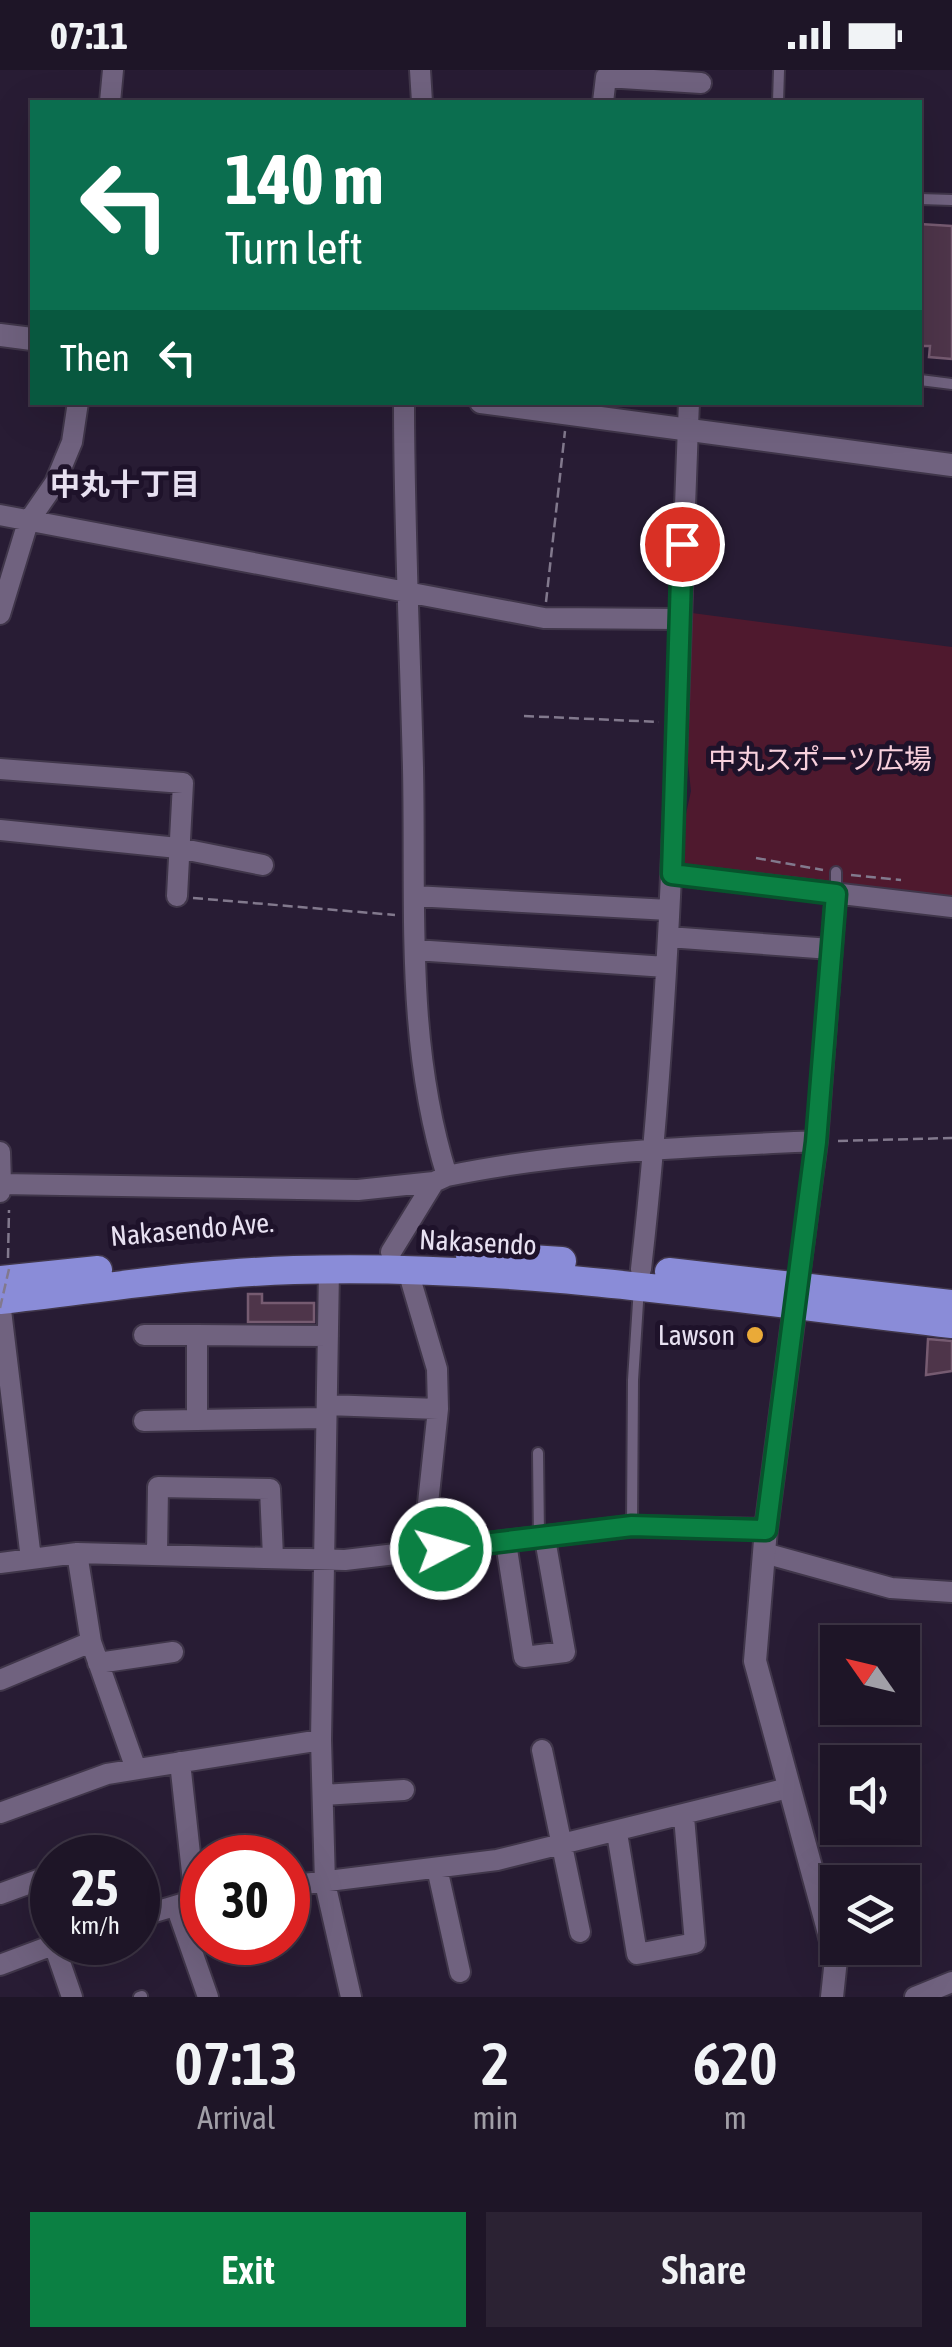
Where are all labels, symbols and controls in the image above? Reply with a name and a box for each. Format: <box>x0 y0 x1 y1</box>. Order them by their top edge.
text: 07:11 <box>50 14 128 57</box>
text: 140 m <box>225 139 384 219</box>
icon: left <box>60 140 190 270</box>
text: Turn left <box>225 222 363 274</box>
icon: left <box>150 330 205 385</box>
text: Then <box>60 336 130 379</box>
district label: 中丸十丁目 <box>50 467 200 501</box>
pin <box>640 502 725 587</box>
icon: arrive <box>655 517 710 572</box>
park label: 中丸スポーツ広場 <box>708 743 932 775</box>
street label: Nakasendo Ave. <box>109 1206 275 1252</box>
street label: Nakasendo <box>418 1223 538 1261</box>
place label: Lawson <box>658 1319 735 1351</box>
marker: Lawson <box>744 1324 766 1346</box>
position arrow <box>389 1497 493 1601</box>
north arrow <box>820 1625 920 1725</box>
map controls <box>820 1625 920 1965</box>
button: sound <box>820 1745 920 1845</box>
speed limit sign: 30 <box>180 1835 310 1965</box>
text: 25 <box>71 1859 118 1917</box>
button: layers <box>820 1865 920 1965</box>
text: km/h <box>70 1911 120 1939</box>
text: 07:13 <box>174 2029 298 2098</box>
text: 2 <box>481 2029 510 2098</box>
text: 620 <box>693 2029 777 2098</box>
text: Arrival <box>197 2099 275 2136</box>
text: min <box>472 2099 518 2136</box>
text: m <box>724 2099 747 2136</box>
button: Exit <box>30 2212 466 2327</box>
button: Share <box>486 2212 922 2327</box>

